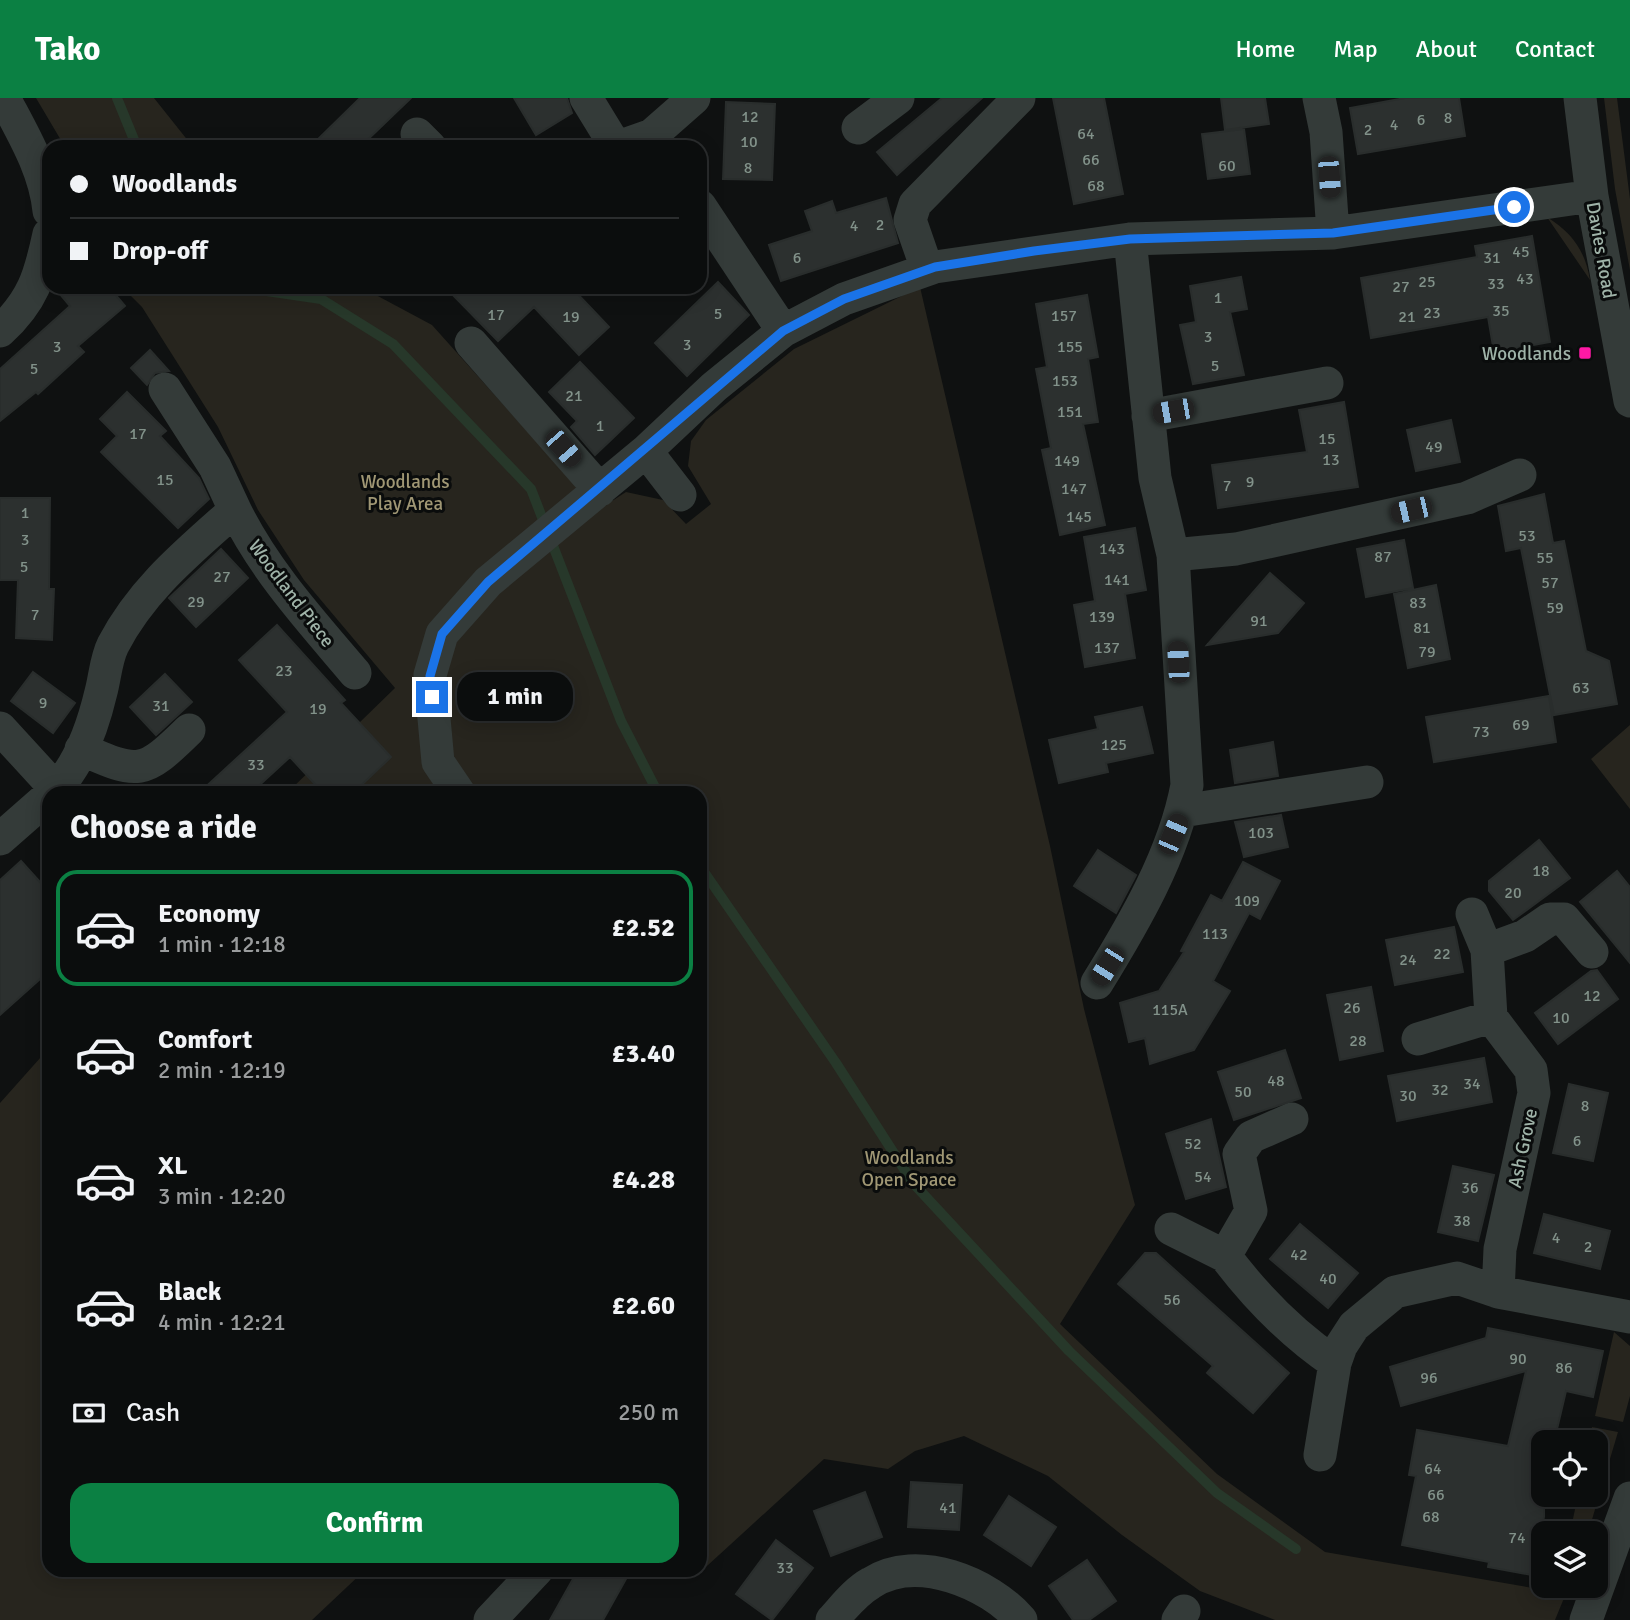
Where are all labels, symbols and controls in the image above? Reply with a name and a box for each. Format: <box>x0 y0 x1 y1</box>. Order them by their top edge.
text: Tako <box>35 29 100 70</box>
text: Home <box>1235 34 1295 64</box>
text: Map <box>1333 34 1378 64</box>
text: About <box>1416 34 1477 64</box>
text: Contact <box>1515 34 1595 64</box>
house number: 12 <box>741 107 759 127</box>
house number: 8 <box>1444 108 1452 128</box>
house number: 6 <box>1417 110 1425 130</box>
house number: 4 <box>1390 115 1399 135</box>
house number: 2 <box>1364 120 1372 140</box>
house number: 64 <box>1077 124 1095 144</box>
house number: 10 <box>740 132 758 152</box>
house number: 66 <box>1082 150 1100 170</box>
car <box>1318 155 1341 199</box>
house number: 60 <box>1218 156 1236 176</box>
house number: 8 <box>744 158 752 178</box>
text: Woodlands <box>112 168 237 200</box>
house number: 68 <box>1087 176 1105 196</box>
route start <box>1498 191 1530 223</box>
street label: Davies Road <box>1581 200 1621 300</box>
house number: 2 <box>876 215 884 235</box>
house number: 4 <box>850 216 859 236</box>
text: Drop-off <box>112 235 208 267</box>
house number: 45 <box>1512 242 1530 262</box>
house number: 6 <box>793 248 801 268</box>
house number: 31 <box>1483 248 1501 268</box>
house number: 43 <box>1516 269 1534 289</box>
house number: 25 <box>1418 272 1436 292</box>
house number: 33 <box>1487 274 1505 294</box>
house number: 27 <box>1392 277 1410 297</box>
house number: 1 <box>1214 288 1222 308</box>
house number: 35 <box>1492 301 1510 321</box>
house number: 23 <box>1423 303 1441 323</box>
house number: 5 <box>714 304 722 324</box>
house number: 17 <box>487 305 505 325</box>
house number: 157 <box>1051 306 1077 326</box>
house number: 19 <box>562 307 580 327</box>
house number: 21 <box>1398 307 1416 327</box>
house number: 3 <box>1204 327 1212 347</box>
house number: 3 <box>683 335 691 355</box>
house number: 3 <box>53 337 61 357</box>
house number: 155 <box>1057 337 1083 357</box>
place label: Woodlands <box>1482 342 1571 366</box>
marker: Woodlands <box>1577 345 1593 361</box>
house number: 5 <box>1211 356 1219 376</box>
house number: 5 <box>30 359 38 379</box>
house number: 153 <box>1052 371 1078 391</box>
house number: 21 <box>565 386 583 406</box>
car <box>1151 397 1196 425</box>
house number: 151 <box>1057 402 1083 422</box>
house number: 1 <box>596 416 604 436</box>
house number: 17 <box>129 424 147 444</box>
car <box>542 425 585 471</box>
house number: 15 <box>1318 429 1336 449</box>
house number: 49 <box>1425 437 1443 457</box>
house number: 13 <box>1322 450 1340 470</box>
house number: 149 <box>1054 451 1080 471</box>
house number: 15 <box>156 470 174 490</box>
park label: Woodlands Play Area <box>360 470 450 516</box>
house number: 9 <box>1246 472 1254 492</box>
house number: 7 <box>1223 476 1231 496</box>
house number: 147 <box>1061 479 1087 499</box>
car <box>1389 495 1434 525</box>
house number: 1 <box>21 503 29 523</box>
house number: 145 <box>1066 507 1092 527</box>
house number: 53 <box>1518 526 1536 546</box>
house number: 3 <box>21 530 29 550</box>
street label: Woodland Piece <box>243 535 340 652</box>
house number: 143 <box>1099 539 1125 559</box>
house number: 87 <box>1374 547 1392 567</box>
house number: 55 <box>1536 548 1554 568</box>
house number: 5 <box>20 557 28 577</box>
house number: 27 <box>213 567 231 587</box>
house number: 141 <box>1104 570 1130 590</box>
house number: 57 <box>1541 573 1559 593</box>
house number: 29 <box>187 592 205 612</box>
house number: 83 <box>1409 593 1427 613</box>
house number: 59 <box>1546 598 1564 618</box>
house number: 7 <box>31 605 39 625</box>
house number: 139 <box>1089 607 1115 627</box>
house number: 91 <box>1250 611 1268 631</box>
house number: 81 <box>1413 618 1431 638</box>
house number: 137 <box>1094 638 1120 658</box>
car <box>1167 640 1190 684</box>
house number: 79 <box>1418 642 1436 662</box>
house number: 23 <box>275 661 293 681</box>
callout: 1 min <box>457 672 572 722</box>
house number: 63 <box>1572 678 1590 698</box>
route end <box>416 681 448 713</box>
text: 1 min <box>487 682 543 711</box>
house number: 9 <box>39 693 47 713</box>
house number: 31 <box>152 696 170 716</box>
house number: 19 <box>309 699 327 719</box>
house number: 69 <box>1512 715 1530 735</box>
house number: 73 <box>1472 722 1490 742</box>
house number: 125 <box>1101 735 1127 755</box>
house number: 33 <box>247 755 265 775</box>
text: Choose a ride <box>70 808 257 847</box>
car <box>1156 811 1191 857</box>
house number: 103 <box>1248 823 1274 843</box>
house number: 18 <box>1532 861 1550 881</box>
house number: 20 <box>1504 883 1522 903</box>
house number: 109 <box>1234 891 1260 911</box>
icon: car <box>74 897 137 960</box>
text: Economy <box>158 898 260 930</box>
text: £2.52 <box>611 912 675 944</box>
house number: 113 <box>1202 924 1228 944</box>
text: 1 min · 12:18 <box>158 930 286 959</box>
car <box>1087 943 1128 989</box>
house number: 22 <box>1433 944 1451 964</box>
house number: 24 <box>1399 950 1417 970</box>
house number: 12 <box>1583 986 1601 1006</box>
house number: 26 <box>1343 998 1361 1018</box>
house number: 115A <box>1152 1000 1188 1020</box>
house number: 10 <box>1552 1008 1570 1028</box>
icon: car <box>74 1023 137 1086</box>
text: Comfort <box>158 1024 252 1056</box>
house number: 28 <box>1349 1031 1367 1051</box>
text: £3.40 <box>611 1038 675 1070</box>
text: 2 min · 12:19 <box>158 1056 286 1085</box>
house number: 48 <box>1267 1071 1285 1091</box>
house number: 34 <box>1463 1074 1481 1094</box>
house number: 32 <box>1431 1080 1449 1100</box>
house number: 50 <box>1234 1082 1252 1102</box>
house number: 30 <box>1399 1086 1417 1106</box>
house number: 8 <box>1581 1096 1589 1116</box>
street label: Ash Grove <box>1503 1106 1543 1190</box>
house number: 6 <box>1573 1131 1581 1151</box>
house number: 52 <box>1184 1134 1202 1154</box>
park label: Woodlands Open Space <box>861 1146 957 1192</box>
icon: car <box>74 1149 137 1212</box>
text: XL <box>158 1150 188 1182</box>
text: £4.28 <box>611 1164 675 1196</box>
house number: 54 <box>1194 1167 1212 1187</box>
house number: 36 <box>1461 1178 1479 1198</box>
text: 3 min · 12:20 <box>158 1182 286 1211</box>
house number: 38 <box>1453 1211 1471 1231</box>
house number: 4 <box>1552 1228 1561 1248</box>
house number: 2 <box>1584 1237 1592 1257</box>
house number: 42 <box>1290 1245 1308 1265</box>
house number: 40 <box>1319 1269 1337 1289</box>
icon: car <box>74 1275 137 1338</box>
text: Black <box>158 1276 221 1308</box>
text: £2.60 <box>611 1290 675 1322</box>
house number: 56 <box>1163 1290 1181 1310</box>
text: 4 min · 12:21 <box>158 1308 286 1337</box>
house number: 90 <box>1509 1349 1527 1369</box>
house number: 86 <box>1555 1358 1573 1378</box>
house number: 96 <box>1420 1368 1438 1388</box>
icon: cash <box>70 1394 108 1432</box>
text: Cash <box>126 1397 180 1429</box>
text: 250 m <box>618 1398 679 1427</box>
map controls <box>1531 1430 1608 1598</box>
button: locate <box>1531 1430 1608 1507</box>
house number: 64 <box>1424 1459 1442 1479</box>
button: Confirm <box>70 1483 679 1563</box>
house number: 66 <box>1427 1485 1445 1505</box>
house number: 41 <box>939 1498 957 1518</box>
house number: 68 <box>1422 1507 1440 1527</box>
button: layers <box>1531 1521 1608 1598</box>
house number: 74 <box>1508 1528 1526 1548</box>
house number: 33 <box>776 1558 794 1578</box>

